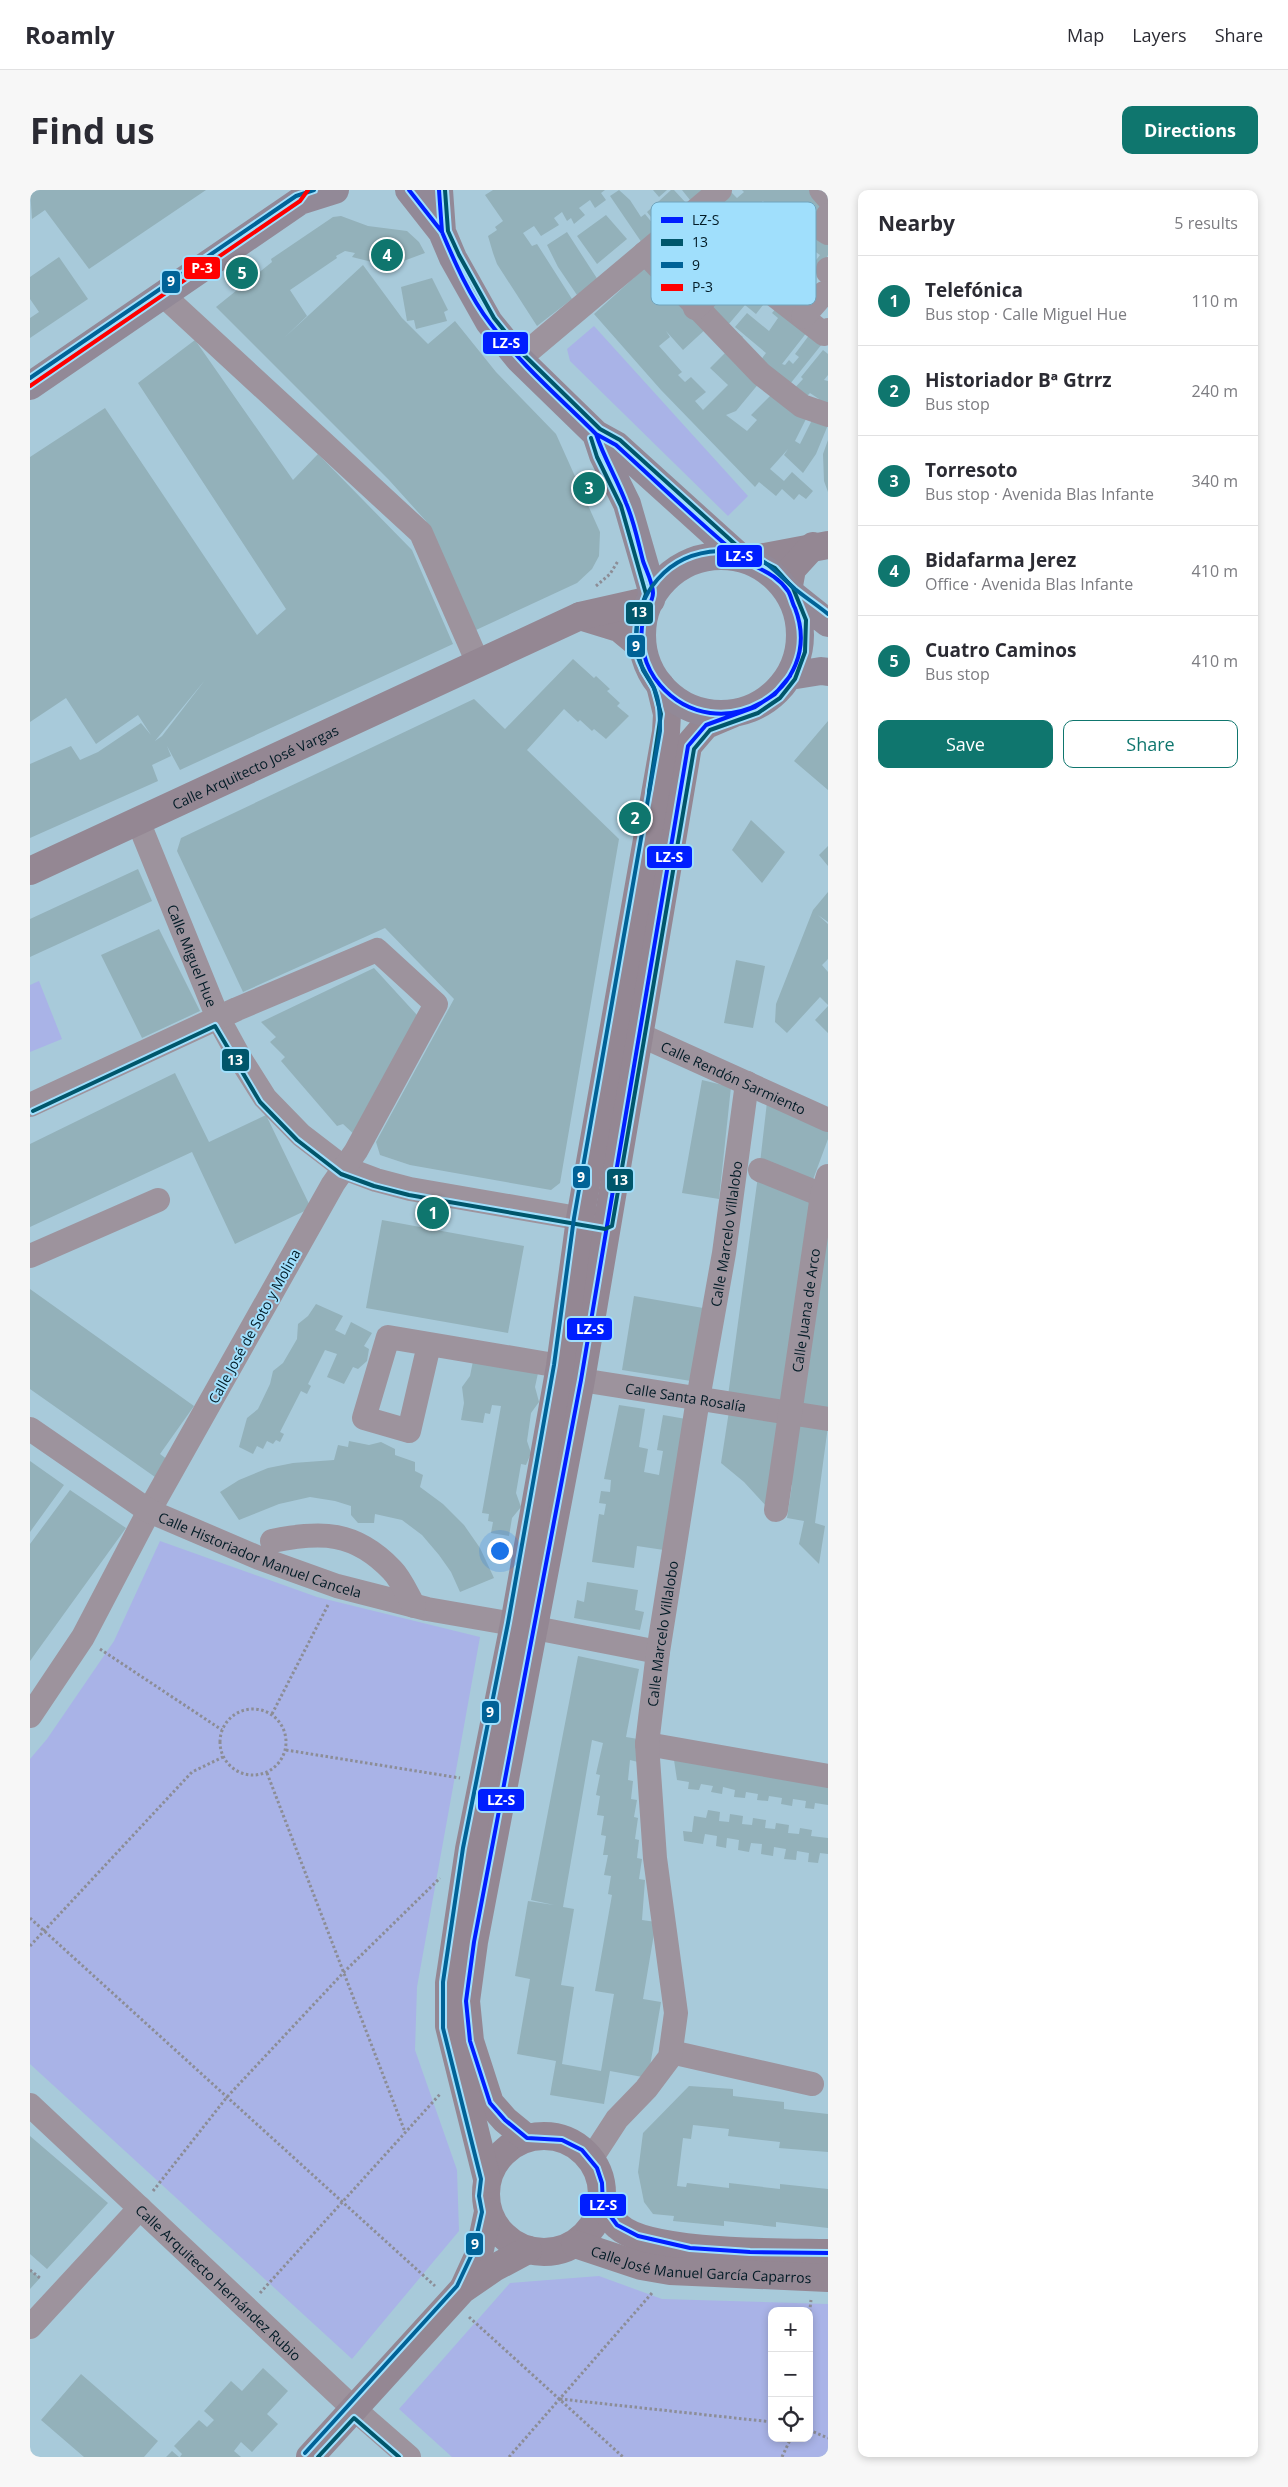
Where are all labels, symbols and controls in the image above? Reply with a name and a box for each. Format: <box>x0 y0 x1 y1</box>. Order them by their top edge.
text: Roamly <box>25 18 115 51</box>
text: Map <box>1067 23 1104 47</box>
text: Layers <box>1132 23 1187 47</box>
text: Share <box>1215 23 1263 47</box>
button: Directions <box>1122 106 1258 154</box>
text: Find us <box>30 107 155 154</box>
legend <box>651 202 816 305</box>
text: Nearby <box>878 209 955 237</box>
text: LZ-S <box>692 210 720 229</box>
text: 5 results <box>1174 212 1238 234</box>
text: 13 <box>692 232 708 251</box>
pin: 4 <box>371 236 403 274</box>
pin: 5 <box>226 254 258 292</box>
text: 9 <box>692 255 700 274</box>
line badge: P-3 <box>183 256 221 280</box>
text: P-3 <box>191 258 213 277</box>
line badge: 9 <box>161 270 181 294</box>
text: 9 <box>167 271 175 290</box>
text: P-3 <box>692 277 713 296</box>
text: Telefónica <box>925 277 1023 303</box>
text: 1 <box>889 290 899 312</box>
text: 110 m <box>1192 290 1238 312</box>
text: Bus stop · Calle Miguel Hue <box>925 303 1127 325</box>
line badge: LZ-S <box>482 331 529 355</box>
text: LZ-S <box>492 333 520 352</box>
text: Historiador Bª Gtrrz <box>925 367 1112 393</box>
text: 2 <box>889 380 899 402</box>
text: 240 m <box>1192 380 1238 402</box>
text: Bus stop <box>925 393 990 415</box>
text: Torresoto <box>925 457 1017 483</box>
pin: 3 <box>573 469 605 507</box>
text: 3 <box>889 470 899 492</box>
text: 340 m <box>1192 470 1238 492</box>
text: Bus stop · Avenida Blas Infante <box>925 483 1154 505</box>
line badge: LZ-S <box>716 544 763 568</box>
text: LZ-S <box>725 546 753 565</box>
text: Bidafarma Jerez <box>925 547 1076 573</box>
text: 4 <box>889 560 899 582</box>
text: 410 m <box>1192 560 1238 582</box>
text: Office · Avenida Blas Infante <box>925 573 1133 595</box>
line badge: 13 <box>625 601 654 625</box>
text: 13 <box>631 602 647 621</box>
line badge: 9 <box>626 634 646 658</box>
text: 9 <box>632 636 640 655</box>
text: Cuatro Caminos <box>925 637 1076 663</box>
text: 5 <box>889 650 899 672</box>
text: 410 m <box>1192 650 1238 672</box>
text: Bus stop <box>925 663 990 685</box>
street label: Calle Arquitecto José Vargas <box>169 720 342 813</box>
button: Save <box>878 720 1053 768</box>
button: Share <box>1063 720 1238 768</box>
pin: 2 <box>619 799 651 837</box>
line badge: LZ-S <box>646 845 693 869</box>
text: LZ-S <box>655 847 683 866</box>
street label: Calle Miguel Hue <box>163 901 222 1010</box>
street label: Calle Rendón Sarmiento <box>658 1036 809 1118</box>
line badge: 13 <box>221 1048 250 1072</box>
text: 13 <box>227 1050 243 1069</box>
street label: Calle Marcelo Villalobo <box>705 1160 746 1308</box>
line badge: 9 <box>572 1165 591 1189</box>
text: 9 <box>577 1167 585 1186</box>
line badge: 13 <box>606 1168 634 1192</box>
text: 13 <box>612 1170 628 1189</box>
pin: 1 <box>417 1194 449 1232</box>
street label: Calle José de Soto y Molina <box>204 1245 304 1407</box>
street label: Calle Juana de Arco <box>787 1247 824 1373</box>
line badge: LZ-S <box>566 1317 613 1341</box>
text: LZ-S <box>576 1319 604 1338</box>
street label: Calle Santa Rosalía <box>624 1378 747 1415</box>
street label: Calle Historiador Manuel Cancela <box>156 1507 364 1601</box>
your location <box>487 1538 513 1564</box>
street label: Calle Marcelo Villalobo <box>642 1559 682 1708</box>
line badge: 9 <box>481 1700 500 1724</box>
text: 9 <box>486 1702 494 1721</box>
line badge: LZ-S <box>477 1788 525 1812</box>
text: LZ-S <box>487 1790 515 1809</box>
line badge: LZ-S <box>579 2193 627 2217</box>
text: LZ-S <box>589 2195 617 2214</box>
street label: Calle Arquitecto Hernández Rubio <box>132 2200 306 2365</box>
line badge: 9 <box>465 2232 484 2256</box>
text: 9 <box>471 2234 479 2253</box>
street label: Calle José Manuel García Caparros <box>589 2240 812 2287</box>
map controls <box>768 2307 813 2442</box>
button: + <box>768 2307 813 2352</box>
button: − <box>768 2352 813 2397</box>
button: locate <box>768 2397 813 2442</box>

